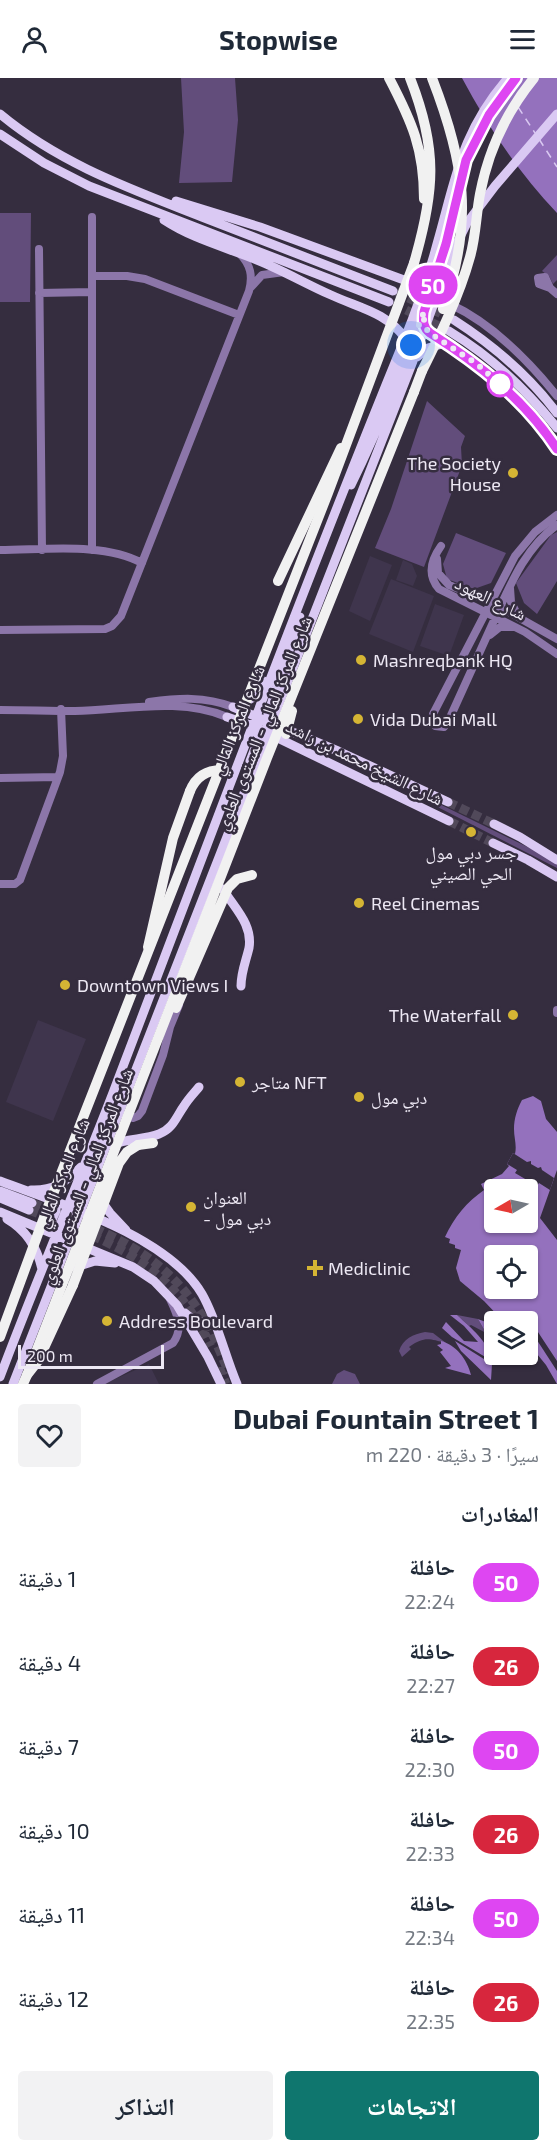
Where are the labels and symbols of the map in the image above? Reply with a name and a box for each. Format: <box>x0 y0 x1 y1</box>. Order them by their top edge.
line badge: 50 <box>406 266 460 304</box>
your location <box>396 330 426 360</box>
unlabelled marker <box>487 371 513 397</box>
place label: The Society House <box>407 452 501 495</box>
marker: The Society House <box>506 466 520 480</box>
street label: شارع العهود <box>451 571 530 626</box>
street label: شارع المركز المالي - المستوى العلوي <box>210 613 320 835</box>
place label: Mashreqbank HQ <box>373 649 513 671</box>
marker: Mashreqbank HQ <box>354 653 368 667</box>
street label: شارع المركز المالي <box>205 662 273 780</box>
place label: Vida Dubai Mall <box>370 708 497 730</box>
marker: Vida Dubai Mall <box>351 712 365 726</box>
street label: شارع الشيخ محمد بن راشد <box>282 714 447 811</box>
marker: جسر دبي مول الحي الصيني <box>464 825 478 839</box>
place label: جسر دبي مول الحي الصيني <box>426 841 516 889</box>
place label: Reel Cinemas <box>371 892 480 914</box>
marker: Reel Cinemas <box>352 896 366 910</box>
place label: Downtown Views I <box>77 974 228 996</box>
marker: Downtown Views I <box>58 978 72 992</box>
place label: The Waterfall <box>389 1004 502 1026</box>
marker: The Waterfall <box>506 1008 520 1022</box>
street label: شارع المركز المالي - المستوى العلوي <box>35 1065 142 1289</box>
place label: متاجر NFT <box>251 1071 327 1093</box>
marker: متاجر NFT <box>233 1075 247 1089</box>
place label: دبي مول <box>371 1086 427 1113</box>
marker: دبي مول <box>352 1090 366 1104</box>
street label: شارع المركز المالي <box>30 1115 98 1233</box>
north arrow <box>484 1179 538 1233</box>
place label: العنوان - دبي مول <box>203 1186 271 1234</box>
marker: العنوان - دبي مول <box>184 1200 198 1214</box>
place label: Mediclinic <box>328 1257 411 1279</box>
marker: Mediclinic <box>306 1259 324 1277</box>
place label: Address Boulevard <box>119 1310 273 1332</box>
marker: Address Boulevard <box>100 1314 114 1328</box>
scale bar <box>18 1342 164 1370</box>

